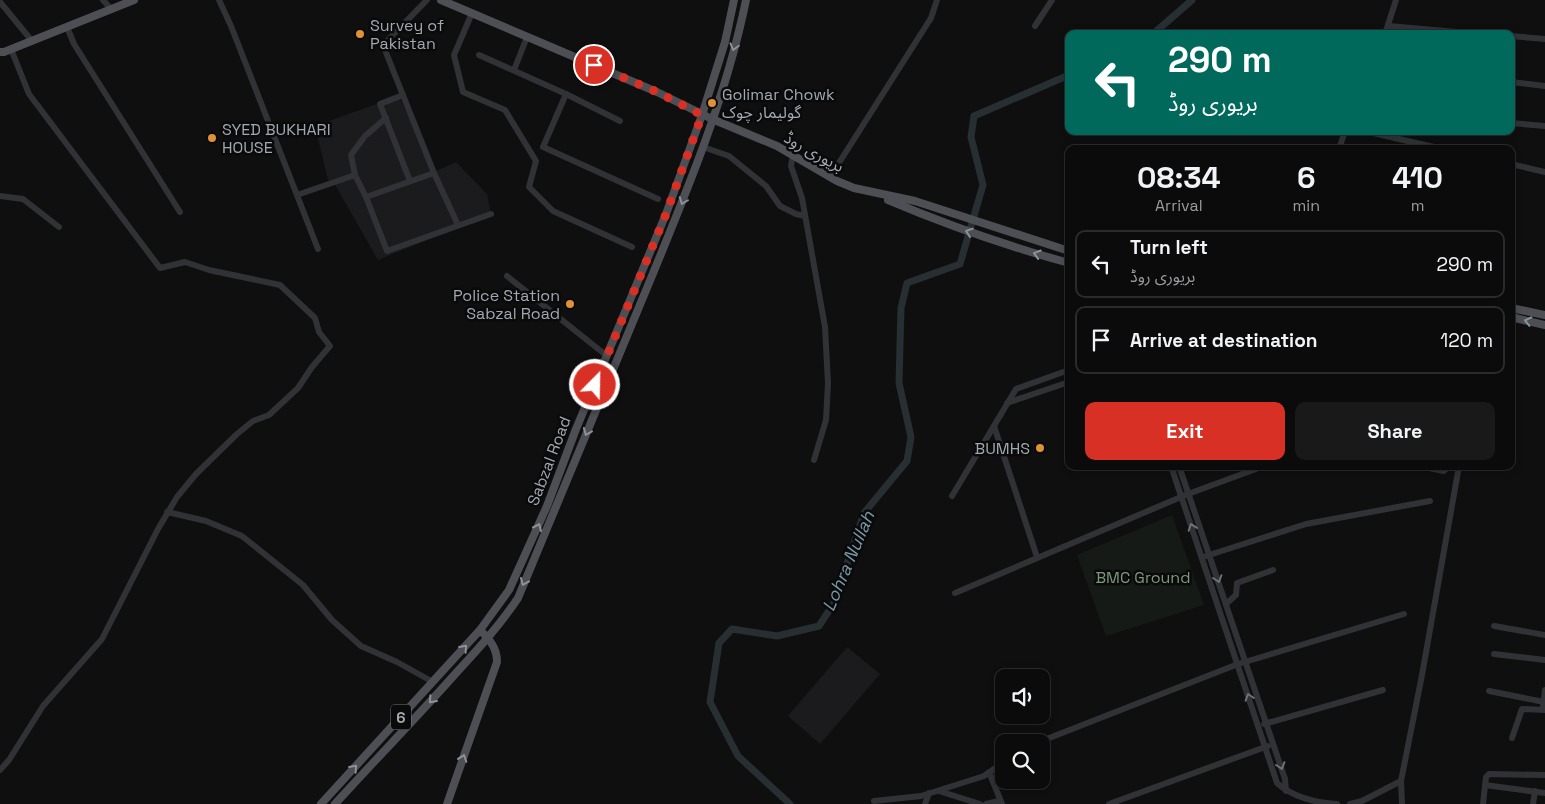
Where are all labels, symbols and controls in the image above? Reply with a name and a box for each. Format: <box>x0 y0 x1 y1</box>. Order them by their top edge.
place label: Survey of Pakistan <box>370 15 444 54</box>
marker: Survey of Pakistan <box>354 28 366 40</box>
text: 290 m <box>1168 38 1272 82</box>
one-way arrow <box>730 43 740 51</box>
pin <box>573 44 615 86</box>
icon: left <box>1085 50 1150 115</box>
icon: arrive <box>580 51 608 79</box>
place label: Golimar Chowk گولیمار چوک <box>722 84 835 123</box>
text: بریوری روڈ <box>1168 89 1258 117</box>
marker: Golimar Chowk گولیمار چوک <box>706 97 718 109</box>
place label: SYED BUKHARI HOUSE <box>222 119 331 158</box>
street label: بریوری روڈ <box>780 127 848 177</box>
marker: SYED BUKHARI HOUSE <box>206 132 218 144</box>
text: 08:34 <box>1137 158 1221 197</box>
text: 6 <box>1297 158 1316 197</box>
text: 410 <box>1392 158 1443 197</box>
text: Arrival <box>1155 195 1203 216</box>
text: min <box>1293 195 1320 216</box>
text: m <box>1411 195 1424 216</box>
one-way arrow <box>679 197 689 205</box>
one-way arrow <box>966 227 974 237</box>
text: Turn left <box>1130 235 1208 260</box>
one-way arrow <box>1033 249 1041 259</box>
icon: left <box>1087 250 1115 278</box>
text: 290 m <box>1437 252 1493 277</box>
text: بریوری روڈ <box>1130 266 1195 287</box>
place label: Police Station Sabzal Road <box>453 285 560 324</box>
marker: Police Station Sabzal Road <box>564 298 576 310</box>
one-way arrow <box>1524 316 1533 327</box>
icon: arrive <box>1087 326 1115 354</box>
text: Arrive at destination <box>1130 328 1318 353</box>
text: 120 m <box>1440 328 1493 353</box>
position arrow <box>568 358 620 410</box>
button: Exit <box>1085 402 1285 460</box>
button: Share <box>1295 402 1495 460</box>
street label: Sabzal Road <box>522 413 576 509</box>
one-way arrow <box>582 427 593 436</box>
place label: BUMHS <box>975 438 1030 459</box>
marker: BUMHS <box>1034 442 1046 454</box>
water label: Lohra Nullah <box>817 507 880 615</box>
one-way arrow <box>531 523 542 532</box>
one-way arrow <box>1188 523 1198 531</box>
park label: BMC Ground <box>1096 567 1190 588</box>
one-way arrow <box>1212 574 1222 582</box>
one-way arrow <box>520 577 530 586</box>
one-way arrow <box>458 644 467 653</box>
map controls <box>995 669 1050 789</box>
button: sound <box>995 669 1050 724</box>
one-way arrow <box>1245 693 1255 702</box>
one-way arrow <box>429 695 438 704</box>
road number: 6 <box>391 704 411 730</box>
button: search <box>995 734 1050 789</box>
one-way arrow <box>457 754 467 763</box>
one-way arrow <box>1275 761 1285 769</box>
one-way arrow <box>348 765 357 774</box>

